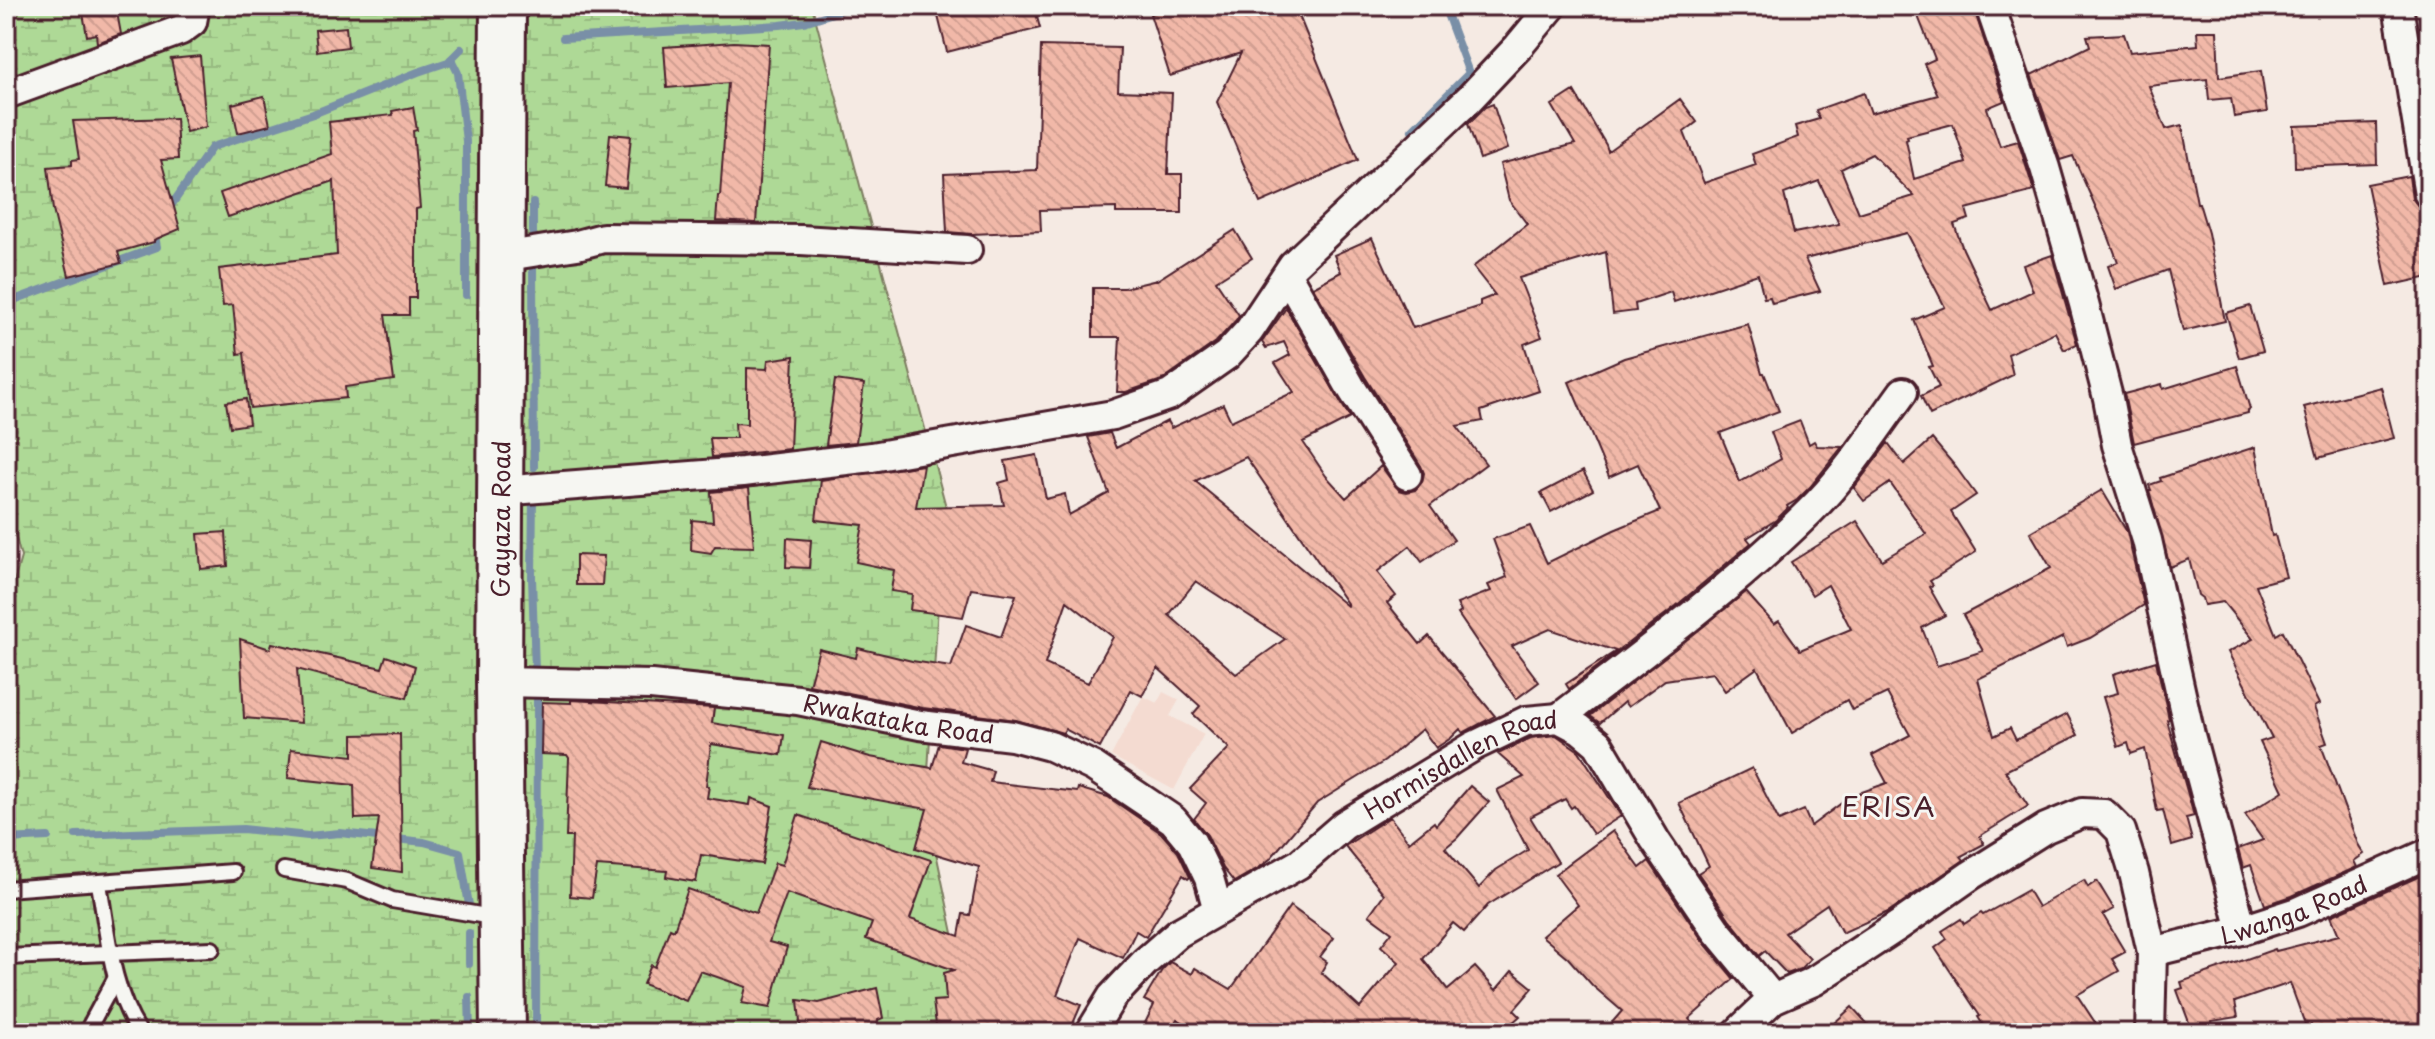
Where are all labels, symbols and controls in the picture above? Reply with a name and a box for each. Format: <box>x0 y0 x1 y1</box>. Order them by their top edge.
street label: Gayaza Road <box>481 440 518 598</box>
street label: Rwakataka Road <box>800 684 996 752</box>
street label: Hormisdallen Road <box>1356 700 1559 828</box>
district label: ERISA <box>1841 784 1937 827</box>
street label: Lwanga Road <box>2216 865 2373 953</box>

